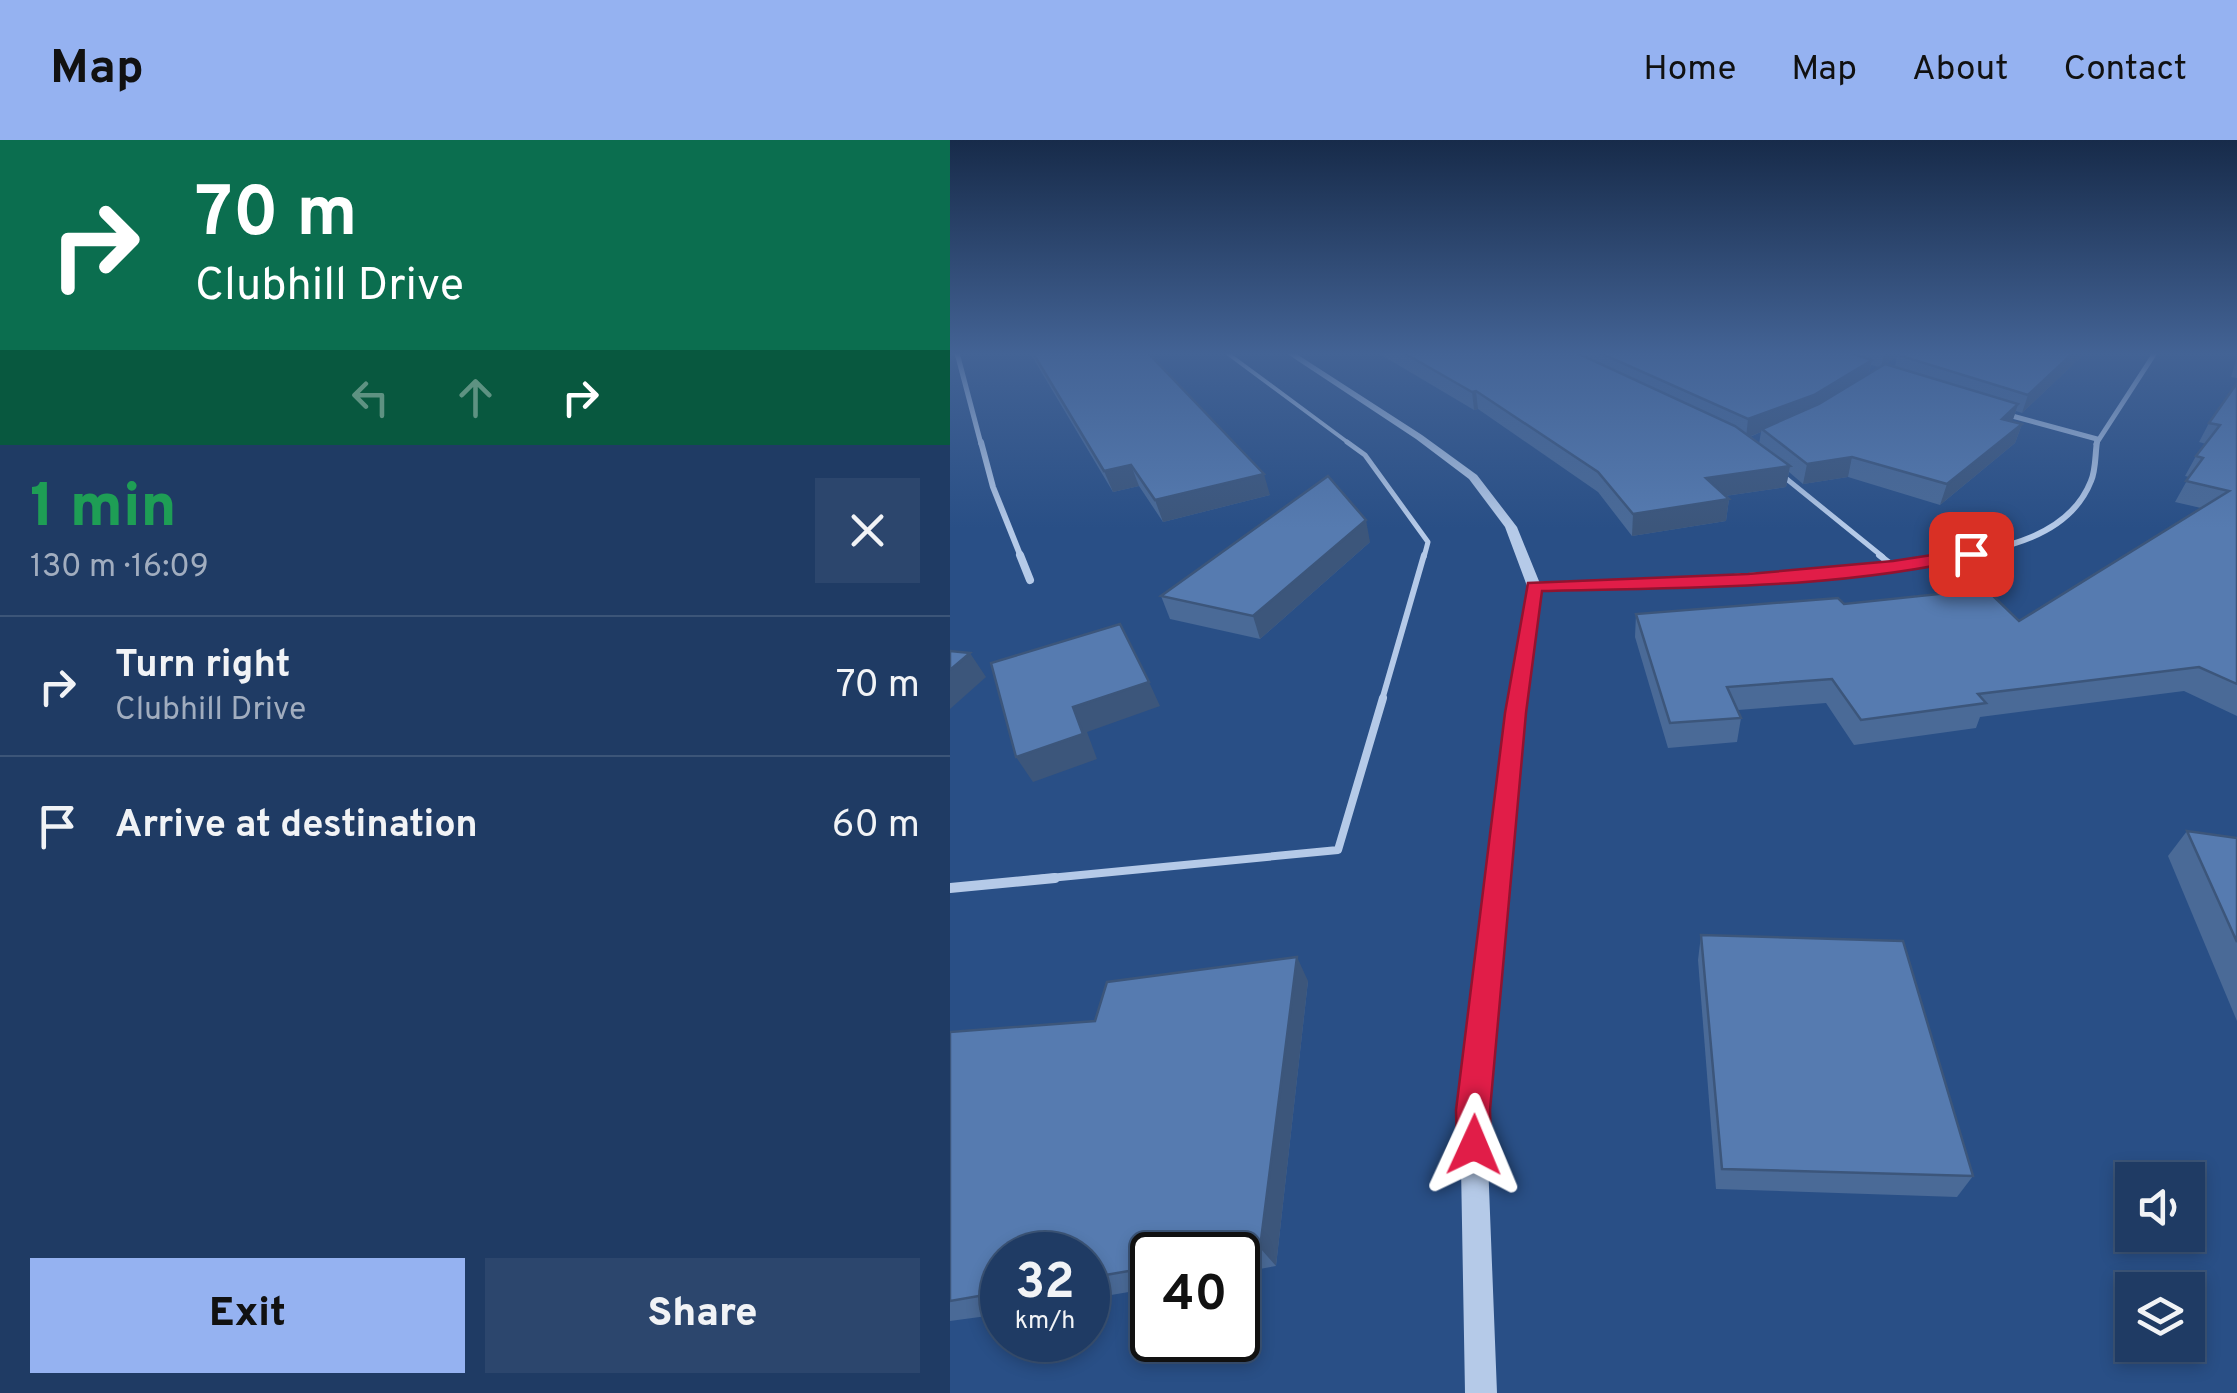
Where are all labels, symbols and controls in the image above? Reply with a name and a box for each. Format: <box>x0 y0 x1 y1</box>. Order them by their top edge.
text: Map <box>50 40 144 100</box>
text: Home <box>1643 48 1736 92</box>
text: Map <box>1791 48 1857 92</box>
text: About <box>1912 48 2008 92</box>
text: Contact <box>2063 48 2187 92</box>
text: 70 m <box>195 172 358 261</box>
icon: right <box>30 180 160 310</box>
text: Clubhill Drive <box>195 259 464 316</box>
icon: left <box>343 370 398 425</box>
icon: ahead <box>448 370 503 425</box>
icon: right <box>553 370 608 425</box>
text: 1 min <box>30 472 177 548</box>
button: close <box>815 478 920 583</box>
pin <box>1929 512 2014 597</box>
icon: arrive <box>1944 527 1999 582</box>
text: 130 m · 16:09 <box>30 548 209 588</box>
text: Turn right <box>115 642 290 691</box>
icon: right <box>30 659 85 714</box>
text: 70 m <box>836 662 920 711</box>
text: Clubhill Drive <box>115 691 306 731</box>
icon: arrive <box>30 799 85 854</box>
text: Arrive at destination <box>115 802 478 851</box>
text: 60 m <box>832 802 920 851</box>
position arrow <box>1422 1093 1526 1197</box>
map controls <box>2115 1162 2205 1362</box>
button: sound <box>2115 1162 2205 1252</box>
speed limit sign: 40 <box>1130 1232 1260 1362</box>
text: 32 <box>1015 1253 1075 1316</box>
button: Exit <box>30 1258 465 1373</box>
button: Share <box>485 1258 920 1373</box>
button: layers <box>2115 1272 2205 1362</box>
text: km/h <box>1015 1306 1075 1338</box>

